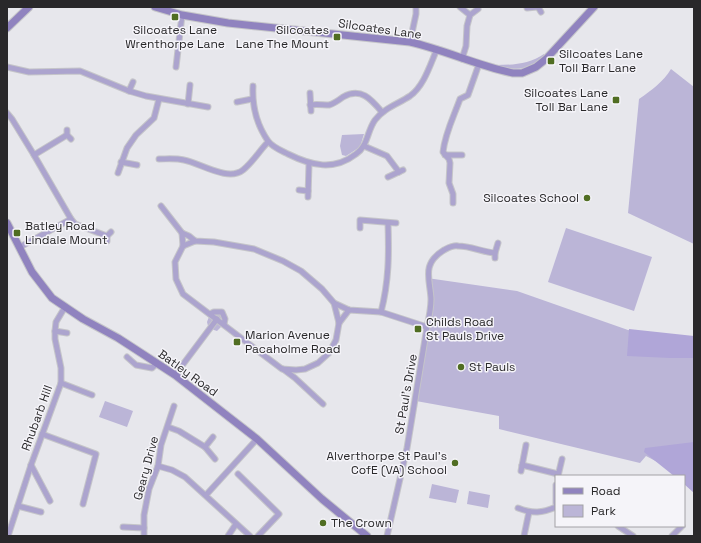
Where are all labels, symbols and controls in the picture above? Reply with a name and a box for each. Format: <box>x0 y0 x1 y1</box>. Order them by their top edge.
marker: Silcoates Lane Wrenthorpe Lane <box>170 12 180 22</box>
street label: Silcoates Lane <box>337 15 423 43</box>
place label: Silcoates Lane Wrenthorpe Lane <box>125 22 225 52</box>
place label: Silcoates Lane The Mount <box>236 22 329 52</box>
marker: Silcoates Lane The Mount <box>332 32 342 42</box>
place label: Silcoates Lane Toll Barr Lane <box>559 46 643 76</box>
marker: Silcoates Lane Toll Barr Lane <box>546 56 556 66</box>
place label: Silcoates Lane Toll Bar Lane <box>524 85 608 115</box>
marker: Silcoates Lane Toll Bar Lane <box>611 95 621 105</box>
place label: Silcoates School <box>483 190 579 206</box>
marker: Silcoates School <box>582 193 592 203</box>
place label: Batley Road Lindale Mount <box>25 218 107 248</box>
marker: Batley Road Lindale Mount <box>12 228 22 238</box>
place label: Childs Road St Pauls Drive <box>426 314 504 344</box>
marker: Childs Road St Pauls Drive <box>413 324 423 334</box>
place label: Marion Avenue Pacaholme Road <box>245 327 341 357</box>
marker: Marion Avenue Pacaholme Road <box>232 337 242 347</box>
street label: Batley Road <box>155 346 221 400</box>
street label: St Paul's Drive <box>391 353 421 435</box>
place label: St Pauls <box>469 359 515 375</box>
marker: St Pauls <box>456 362 466 372</box>
street label: Rhubarb Hill <box>18 383 56 453</box>
street label: Geary Drive <box>130 434 162 502</box>
place label: Alverthorpe St Paul's CofE (VA) School <box>327 448 447 478</box>
marker: Alverthorpe St Paul's CofE (VA) School <box>450 458 460 468</box>
legend <box>555 475 685 527</box>
text: Road <box>591 483 620 499</box>
text: Park <box>591 503 616 519</box>
place label: The Crown <box>331 515 392 531</box>
marker: The Crown <box>318 518 328 528</box>

